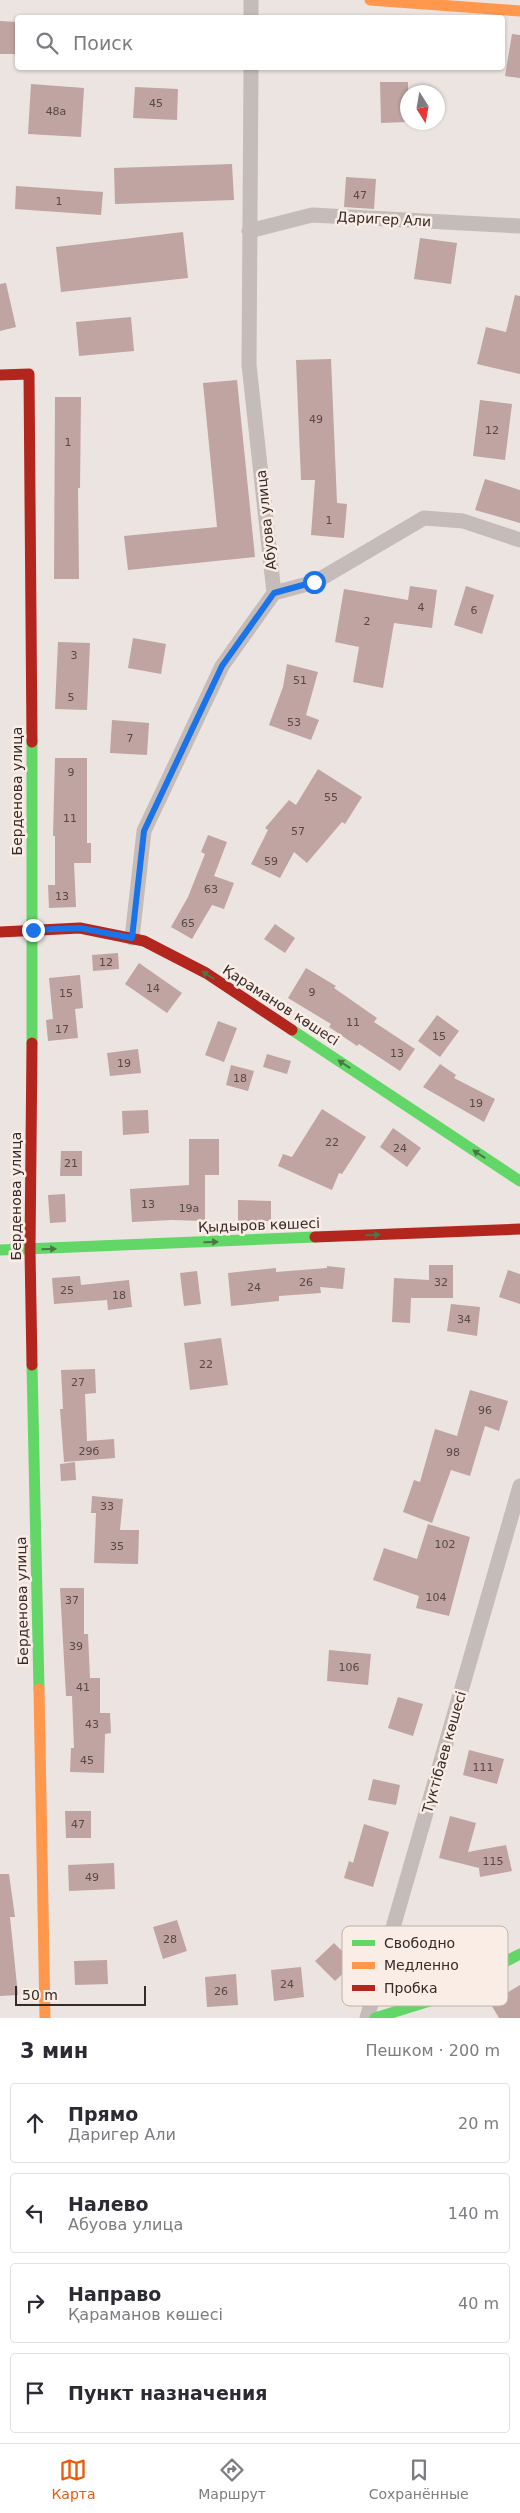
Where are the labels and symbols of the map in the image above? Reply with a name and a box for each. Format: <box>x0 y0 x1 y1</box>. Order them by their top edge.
north arrow <box>400 85 445 130</box>
house number: 45 <box>149 97 163 110</box>
house number: 48а <box>46 105 66 118</box>
house number: 47 <box>353 189 367 202</box>
house number: 1 <box>56 195 63 208</box>
street label: Даригер Али <box>336 209 432 229</box>
house number: 49 <box>309 413 323 426</box>
house number: 12 <box>485 424 499 437</box>
house number: 1 <box>65 436 72 449</box>
street label: Абуова улица <box>253 469 279 571</box>
house number: 1 <box>326 514 333 527</box>
route start <box>303 571 326 594</box>
house number: 4 <box>418 601 425 614</box>
house number: 6 <box>471 604 478 617</box>
house number: 2 <box>364 615 371 628</box>
house number: 3 <box>71 649 78 662</box>
house number: 51 <box>293 674 307 687</box>
house number: 5 <box>68 691 75 704</box>
house number: 53 <box>287 716 301 729</box>
street label: Берденова улица <box>9 727 25 855</box>
house number: 7 <box>127 732 134 745</box>
house number: 9 <box>68 766 75 779</box>
house number: 55 <box>324 791 338 804</box>
house number: 11 <box>63 812 77 825</box>
house number: 57 <box>291 825 305 838</box>
house number: 59 <box>264 855 278 868</box>
house number: 63 <box>204 883 218 896</box>
house number: 13 <box>55 890 69 903</box>
house number: 65 <box>181 917 195 930</box>
route end <box>22 919 45 942</box>
house number: 12 <box>99 956 113 969</box>
street label: Қараманов көшесі <box>220 961 342 1049</box>
one-way arrow <box>202 970 215 980</box>
house number: 14 <box>146 982 160 995</box>
house number: 9 <box>309 986 316 999</box>
house number: 15 <box>59 987 73 1000</box>
house number: 11 <box>346 1016 360 1029</box>
house number: 17 <box>55 1023 69 1036</box>
house number: 15 <box>432 1030 446 1043</box>
house number: 13 <box>390 1047 404 1060</box>
house number: 19 <box>117 1057 131 1070</box>
one-way arrow <box>337 1060 351 1069</box>
house number: 18 <box>233 1072 247 1085</box>
house number: 19 <box>469 1097 483 1110</box>
street label: Берденова улица <box>8 1132 24 1260</box>
house number: 22 <box>325 1136 339 1149</box>
house number: 24 <box>393 1142 407 1155</box>
one-way arrow <box>473 1149 486 1159</box>
house number: 21 <box>64 1157 78 1170</box>
house number: 13 <box>141 1198 155 1211</box>
house number: 19а <box>179 1202 199 1215</box>
street label: Қыдыров көшесі <box>198 1215 320 1235</box>
one-way arrow <box>366 1231 382 1239</box>
one-way arrow <box>203 1238 219 1246</box>
one-way arrow <box>41 1245 57 1253</box>
house number: 26 <box>299 1276 313 1289</box>
house number: 32 <box>434 1276 448 1289</box>
house number: 24 <box>247 1281 261 1294</box>
house number: 25 <box>60 1284 74 1297</box>
house number: 18 <box>112 1289 126 1302</box>
house number: 34 <box>457 1313 471 1326</box>
house number: 22 <box>199 1358 213 1371</box>
house number: 27 <box>71 1376 85 1389</box>
house number: 96 <box>478 1404 492 1417</box>
house number: 29б <box>79 1445 100 1458</box>
house number: 98 <box>446 1446 460 1459</box>
house number: 33 <box>100 1500 114 1513</box>
street label: Берденова улица <box>13 1536 31 1666</box>
house number: 102 <box>435 1538 456 1551</box>
house number: 35 <box>110 1540 124 1553</box>
house number: 104 <box>426 1591 447 1604</box>
house number: 37 <box>65 1594 79 1607</box>
house number: 39 <box>69 1640 83 1653</box>
house number: 106 <box>339 1661 360 1674</box>
house number: 41 <box>76 1681 90 1694</box>
street label: Түктібаев көшесі <box>419 1689 469 1816</box>
house number: 43 <box>85 1718 99 1731</box>
house number: 45 <box>80 1754 94 1767</box>
house number: 111 <box>473 1761 494 1774</box>
house number: 47 <box>71 1818 85 1831</box>
house number: 115 <box>483 1855 504 1868</box>
house number: 49 <box>85 1871 99 1884</box>
legend <box>342 1926 508 2006</box>
house number: 28 <box>163 1933 177 1946</box>
text: Свободно <box>384 1935 455 1951</box>
text: Медленно <box>384 1957 459 1973</box>
house number: 24 <box>280 1978 294 1991</box>
text: Пробка <box>384 1980 438 1996</box>
scale bar <box>15 1983 146 2006</box>
house number: 26 <box>214 1985 228 1998</box>

